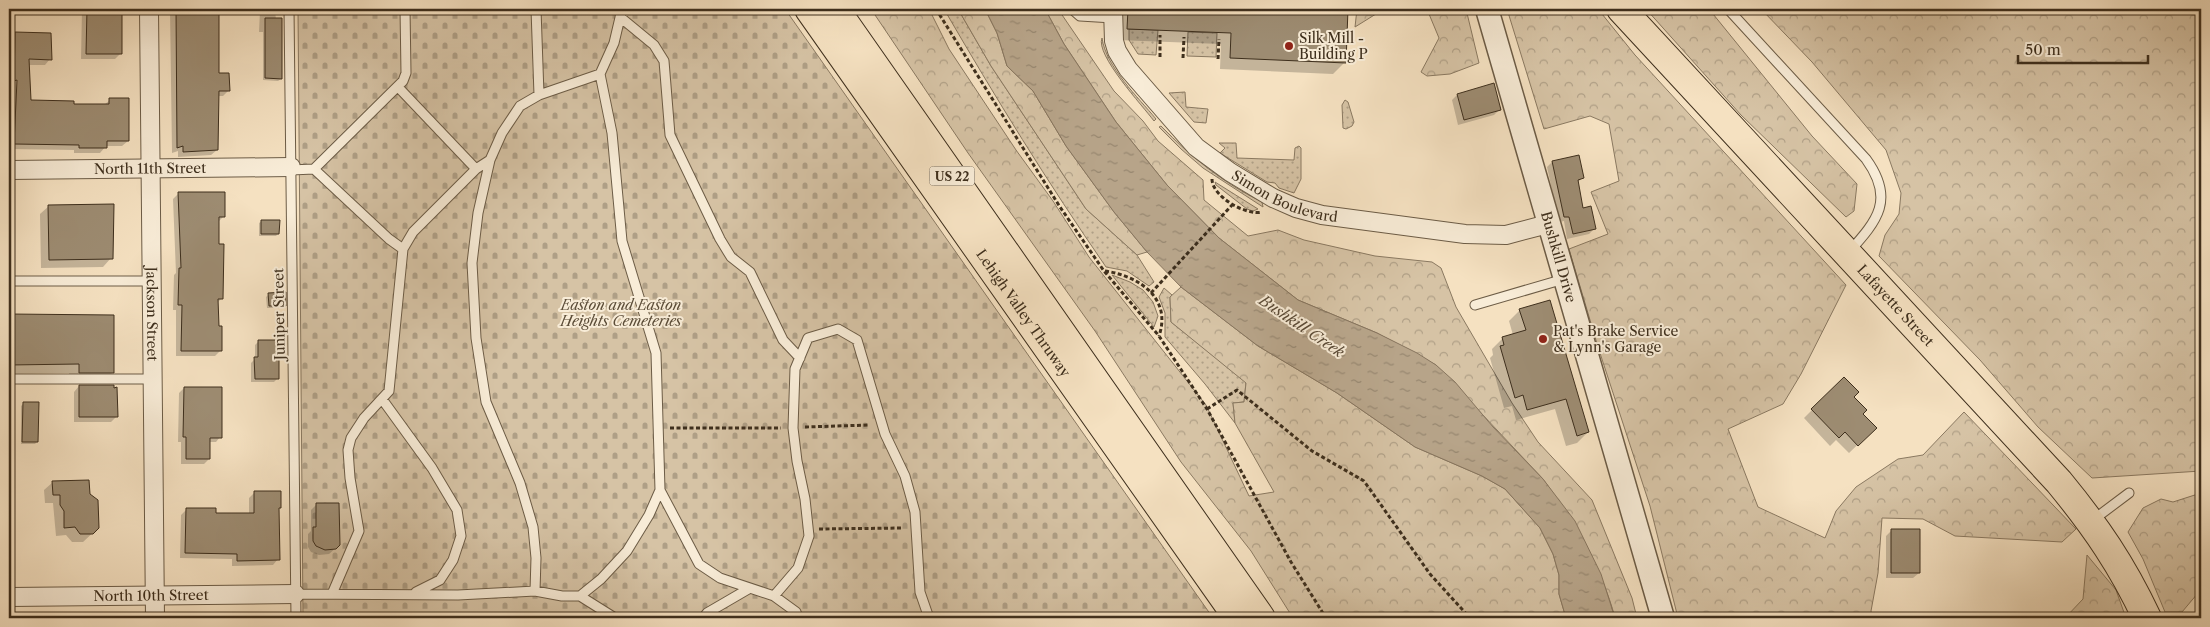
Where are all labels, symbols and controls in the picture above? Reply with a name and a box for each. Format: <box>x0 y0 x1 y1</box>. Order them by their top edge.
place label: Silk Mill - Building P <box>1299 29 1368 63</box>
scale bar <box>2018 32 2148 64</box>
marker: Silk Mill - Building P <box>1283 40 1295 52</box>
text: 50 m <box>2025 40 2061 59</box>
street label: North 11th Street <box>94 159 206 178</box>
street label: Simon Boulevard <box>1228 166 1339 226</box>
road number: US 22 <box>930 167 974 186</box>
street label: Bushkill Drive <box>1537 209 1580 305</box>
street label: Lehigh Valley Thruway <box>972 246 1074 381</box>
street label: Lafayette Street <box>1853 261 1938 350</box>
street label: Jackson Street <box>143 265 161 361</box>
street label: Juniper Street <box>269 268 289 362</box>
water label: Bushkill Creek <box>1255 290 1348 362</box>
park label: Easton and Easton Heights Cemeteries <box>559 296 683 330</box>
place label: Pat's Brake Service & Lynn's Garage <box>1553 322 1678 356</box>
marker: Pat's Brake Service & Lynn's Garage <box>1537 333 1549 345</box>
street label: North 10th Street <box>93 586 209 605</box>

